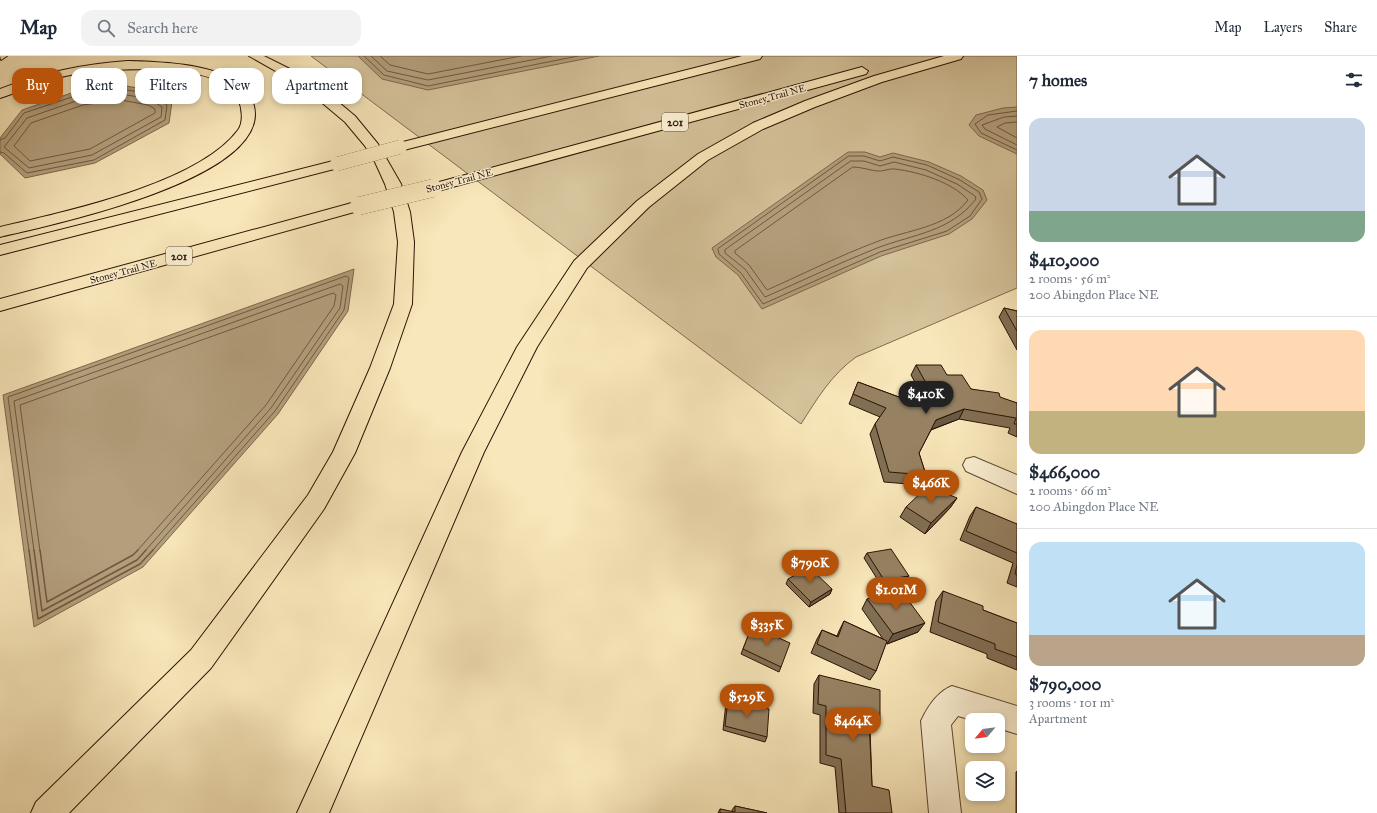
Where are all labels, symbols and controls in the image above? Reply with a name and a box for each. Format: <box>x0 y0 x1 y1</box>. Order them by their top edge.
search box <box>81 10 361 46</box>
text: Map <box>20 16 57 39</box>
icon: search <box>95 17 117 39</box>
text: Search here <box>127 19 198 37</box>
text: Map <box>1214 19 1242 36</box>
text: Layers <box>1264 19 1302 36</box>
text: Share <box>1324 19 1357 36</box>
chip: Buy <box>12 68 63 104</box>
chip: Rent <box>71 68 127 104</box>
chip: Filters <box>135 68 201 104</box>
chip: New <box>209 68 264 104</box>
chip: Apartment <box>272 68 362 104</box>
icon: filters <box>1343 69 1365 91</box>
text: 7 homes <box>1029 70 1087 91</box>
street label: Stoney Trail NE <box>738 82 807 112</box>
road number: 201 <box>662 113 688 131</box>
icon: home <box>1161 144 1233 216</box>
street label: Stoney Trail NE <box>425 166 494 196</box>
road number: 201 <box>166 247 192 265</box>
text: $410,000 <box>1029 250 1099 271</box>
street label: Stoney Trail NE <box>89 257 158 287</box>
text: 2 rooms · 56 m² <box>1029 271 1111 287</box>
text: 200 Abingdon Place NE <box>1029 287 1159 303</box>
icon: home <box>1161 356 1233 428</box>
pin: $410K <box>898 381 954 415</box>
text: $410K <box>908 386 944 402</box>
text: $466,000 <box>1029 462 1100 483</box>
pin: $466K <box>903 470 959 504</box>
text: $466K <box>912 475 950 491</box>
text: 2 rooms · 66 m² <box>1029 483 1111 499</box>
text: 200 Abingdon Place NE <box>1029 499 1159 515</box>
pin: $790K <box>782 550 838 584</box>
text: $790K <box>791 555 829 571</box>
icon: home <box>1161 568 1233 640</box>
pin: $1.01M <box>863 577 929 611</box>
text: $1.01M <box>875 582 917 598</box>
pin: $335K <box>739 612 795 646</box>
text: $335K <box>750 617 784 633</box>
text: $790,000 <box>1029 674 1101 695</box>
pin: $529K <box>719 684 775 718</box>
text: $529K <box>729 689 765 705</box>
text: 3 rooms · 101 m² <box>1029 695 1114 711</box>
pin: $464K <box>825 708 881 742</box>
text: Apartment <box>1029 711 1087 727</box>
text: $464K <box>834 713 872 729</box>
north arrow <box>965 713 1005 753</box>
map controls <box>965 713 1005 801</box>
button: layers <box>965 761 1005 801</box>

